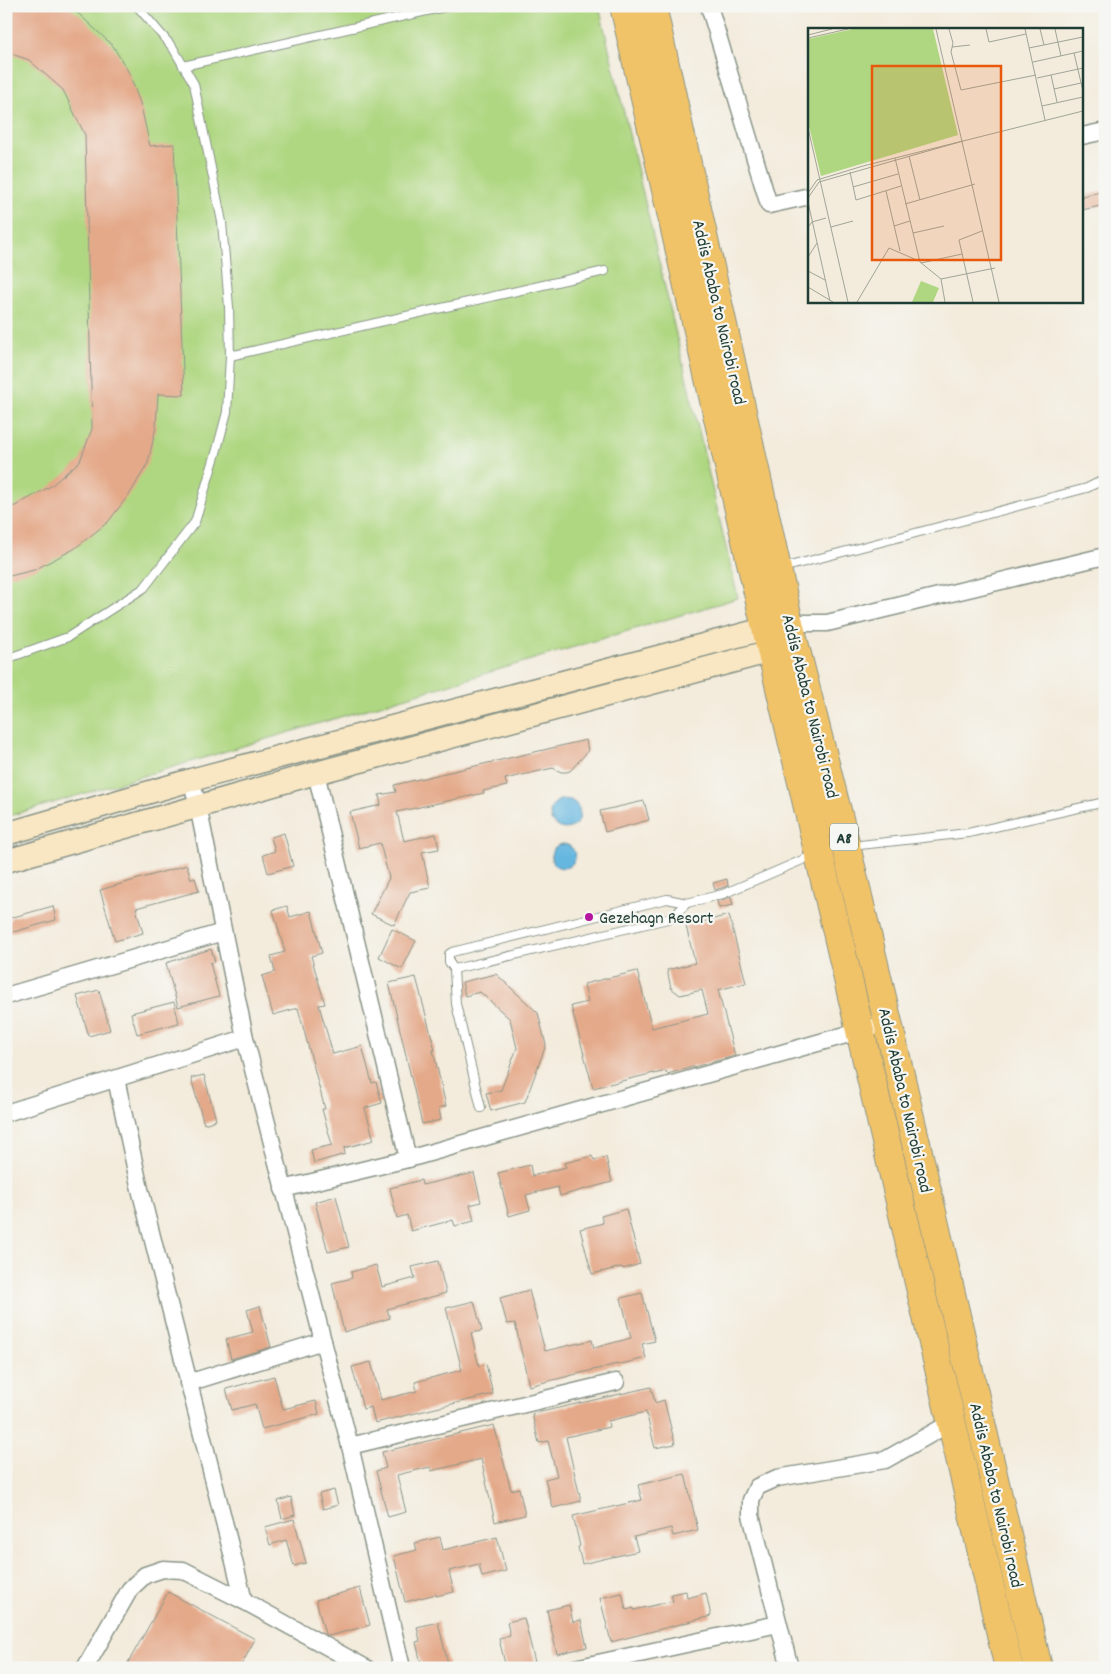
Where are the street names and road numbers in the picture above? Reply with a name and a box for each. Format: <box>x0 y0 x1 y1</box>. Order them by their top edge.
street label: Addis Ababa to Nairobi road <box>684 218 751 407</box>
street label: Addis Ababa to Nairobi road <box>774 612 844 801</box>
road number: A8 <box>830 824 858 850</box>
street label: Addis Ababa to Nairobi road <box>870 1006 937 1195</box>
street label: Addis Ababa to Nairobi road <box>961 1401 1028 1590</box>

